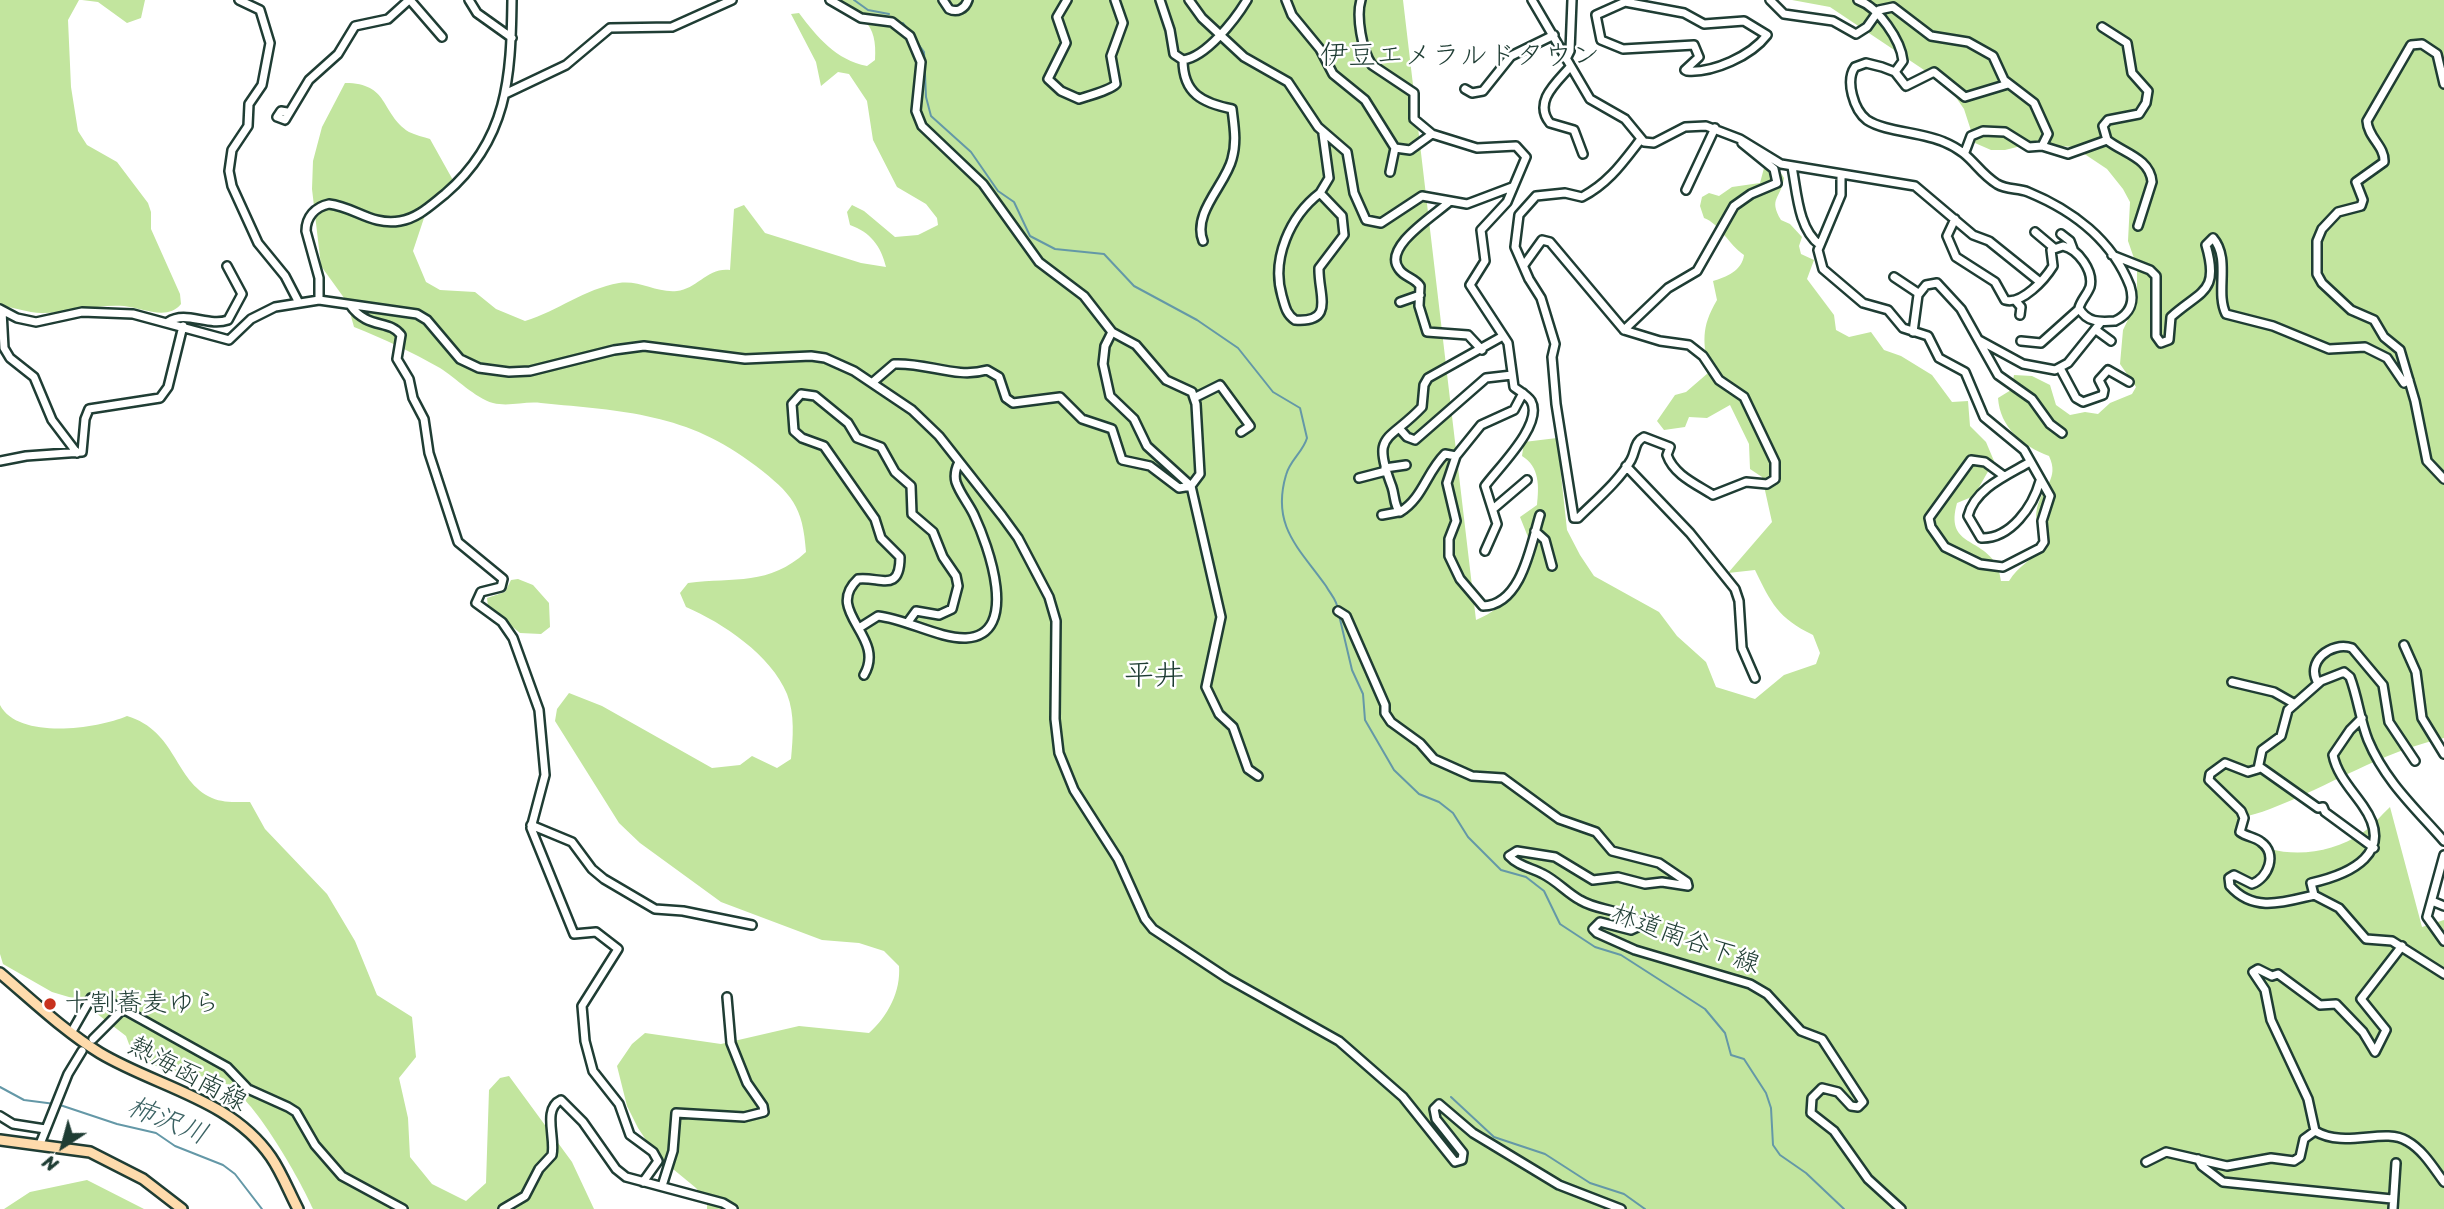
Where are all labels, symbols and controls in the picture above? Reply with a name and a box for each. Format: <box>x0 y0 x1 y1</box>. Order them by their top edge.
district label: 伊豆エメラルドタウン <box>1320 40 1600 74</box>
district label: 平井 <box>1124 659 1184 695</box>
street label: 林道南谷下線 <box>1606 899 1764 981</box>
place label: 十割蕎麦ゆら <box>64 988 220 1020</box>
marker: 十割蕎麦ゆら <box>42 996 58 1012</box>
street label: 熱海函南線 <box>122 1031 252 1119</box>
water label: 柿沢川 <box>122 1091 212 1153</box>
north arrow <box>28 1111 98 1181</box>
text: N <box>35 1146 65 1181</box>

